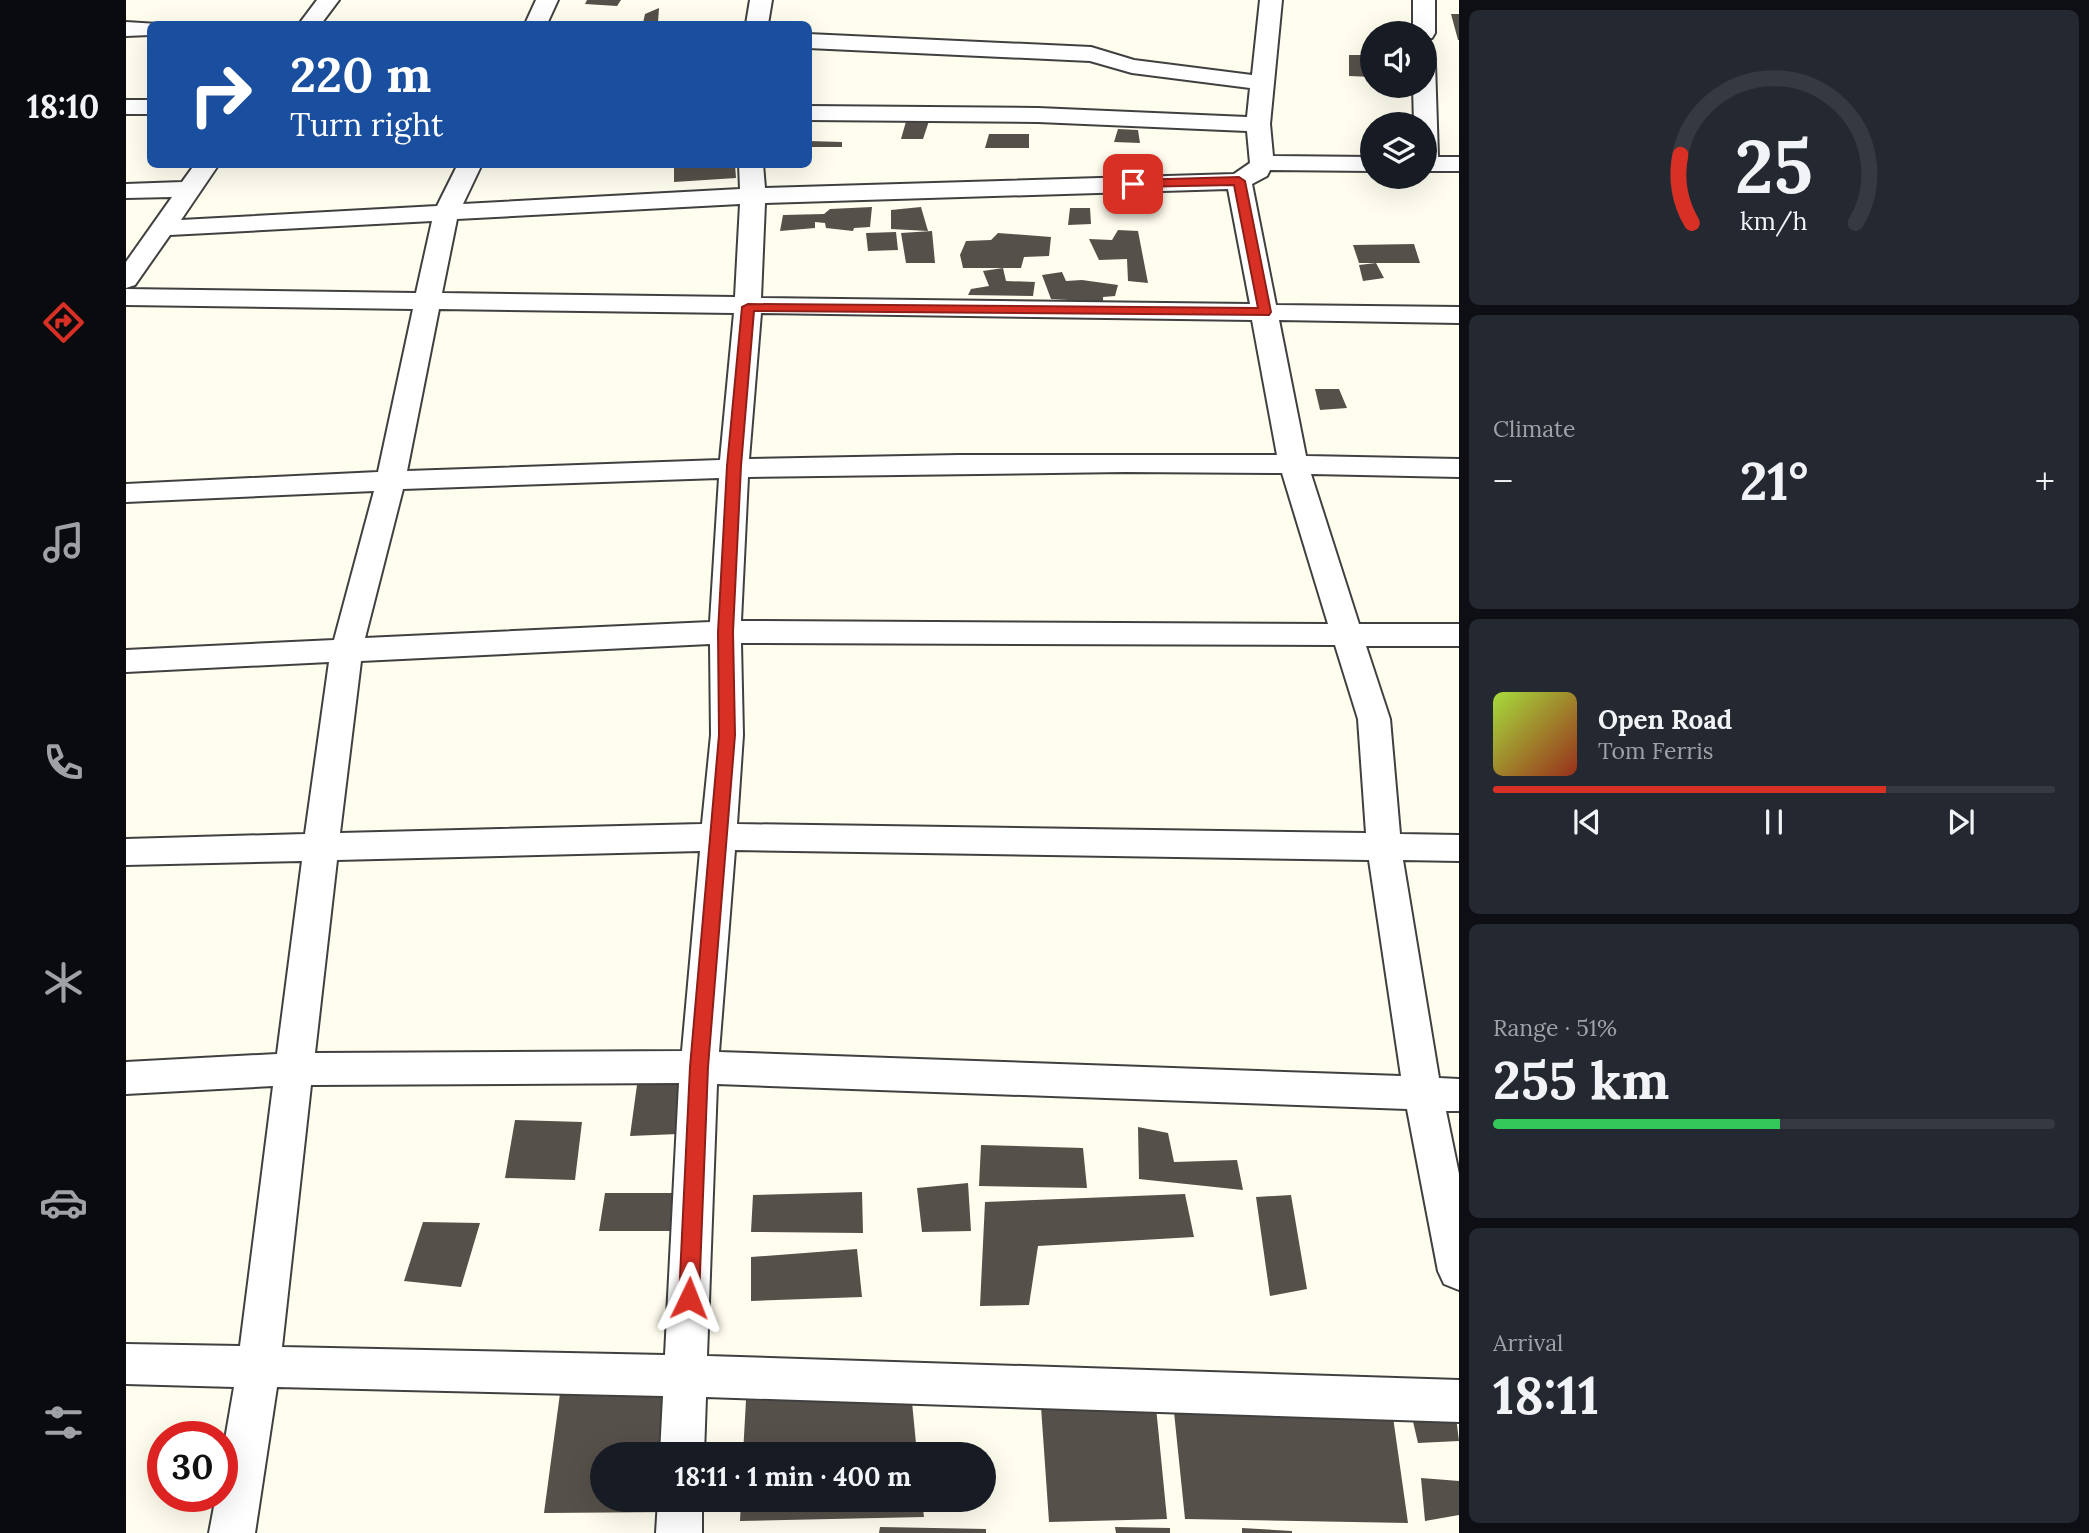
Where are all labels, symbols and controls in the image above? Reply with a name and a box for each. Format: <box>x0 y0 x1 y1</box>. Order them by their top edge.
map controls <box>1360 21 1437 189</box>
button: sound <box>1360 21 1437 98</box>
text: 220 m <box>290 43 431 105</box>
icon: right <box>175 49 266 140</box>
text: 18:10 <box>27 86 99 127</box>
text: Turn right <box>290 104 443 145</box>
button: layers <box>1360 112 1437 189</box>
text: 25 <box>1735 121 1813 214</box>
pin <box>1103 154 1163 214</box>
icon: arrive <box>1114 165 1152 203</box>
text: km/h <box>1740 205 1808 237</box>
icon: directions <box>39 298 88 347</box>
text: Climate <box>1493 414 1575 443</box>
text: 21° <box>1740 448 1808 514</box>
text: − <box>1493 457 1513 505</box>
text: + <box>2035 457 2055 505</box>
icon: music <box>39 518 88 567</box>
text: Open Road <box>1598 703 1732 736</box>
text: Tom Ferris <box>1598 736 1713 765</box>
icon: phone <box>39 738 88 787</box>
icon: previous <box>1568 803 1606 841</box>
icon: pause <box>1755 803 1793 841</box>
icon: next <box>1942 803 1980 841</box>
icon: climate <box>39 958 88 1007</box>
text: Range · 51% <box>1493 1013 1617 1042</box>
text: 255 km <box>1493 1047 1669 1113</box>
icon: car <box>39 1178 88 1227</box>
position arrow <box>652 1261 726 1335</box>
text: Arrival <box>1493 1328 1563 1357</box>
text: 18:11 <box>1493 1362 1599 1428</box>
icon: filters <box>39 1398 88 1447</box>
speed limit sign: 30 <box>147 1421 238 1512</box>
text: 18:11 · 1 min · 400 m <box>675 1460 911 1493</box>

